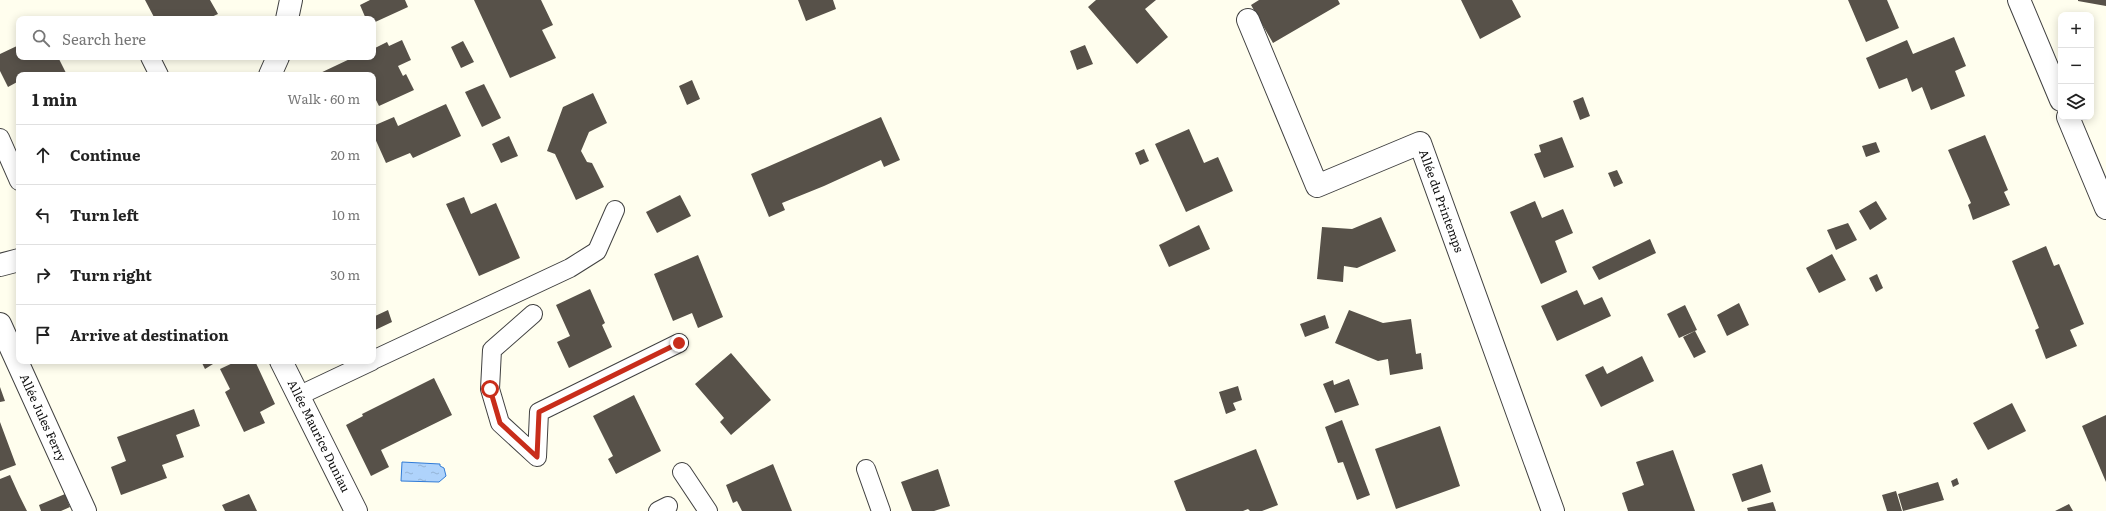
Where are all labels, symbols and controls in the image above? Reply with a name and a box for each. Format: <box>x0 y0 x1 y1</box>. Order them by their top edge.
map controls <box>2058 12 2094 120</box>
button: + <box>2058 12 2094 48</box>
search box <box>16 16 376 60</box>
icon: search <box>30 27 52 49</box>
text: Search here <box>62 27 146 50</box>
button: − <box>2058 48 2094 84</box>
button: layers <box>2058 84 2094 120</box>
text: 1 min <box>32 86 77 111</box>
text: Walk · 60 m <box>287 89 360 108</box>
text: Continue <box>70 143 140 166</box>
icon: ahead <box>32 144 54 166</box>
text: 20 m <box>331 145 360 164</box>
street label: Allée du Printemps <box>1415 147 1469 255</box>
text: Turn left <box>70 203 139 226</box>
icon: left <box>32 204 54 226</box>
text: 10 m <box>332 205 360 224</box>
text: Turn right <box>70 263 152 286</box>
icon: right <box>32 264 54 286</box>
text: 30 m <box>330 265 360 284</box>
text: Arrive at destination <box>70 323 229 346</box>
icon: arrive <box>32 324 54 346</box>
route end <box>670 334 688 352</box>
street label: Allée Jules Ferry <box>16 371 71 464</box>
street label: Allée Maurice Duniau <box>284 376 355 496</box>
route start <box>481 380 499 398</box>

